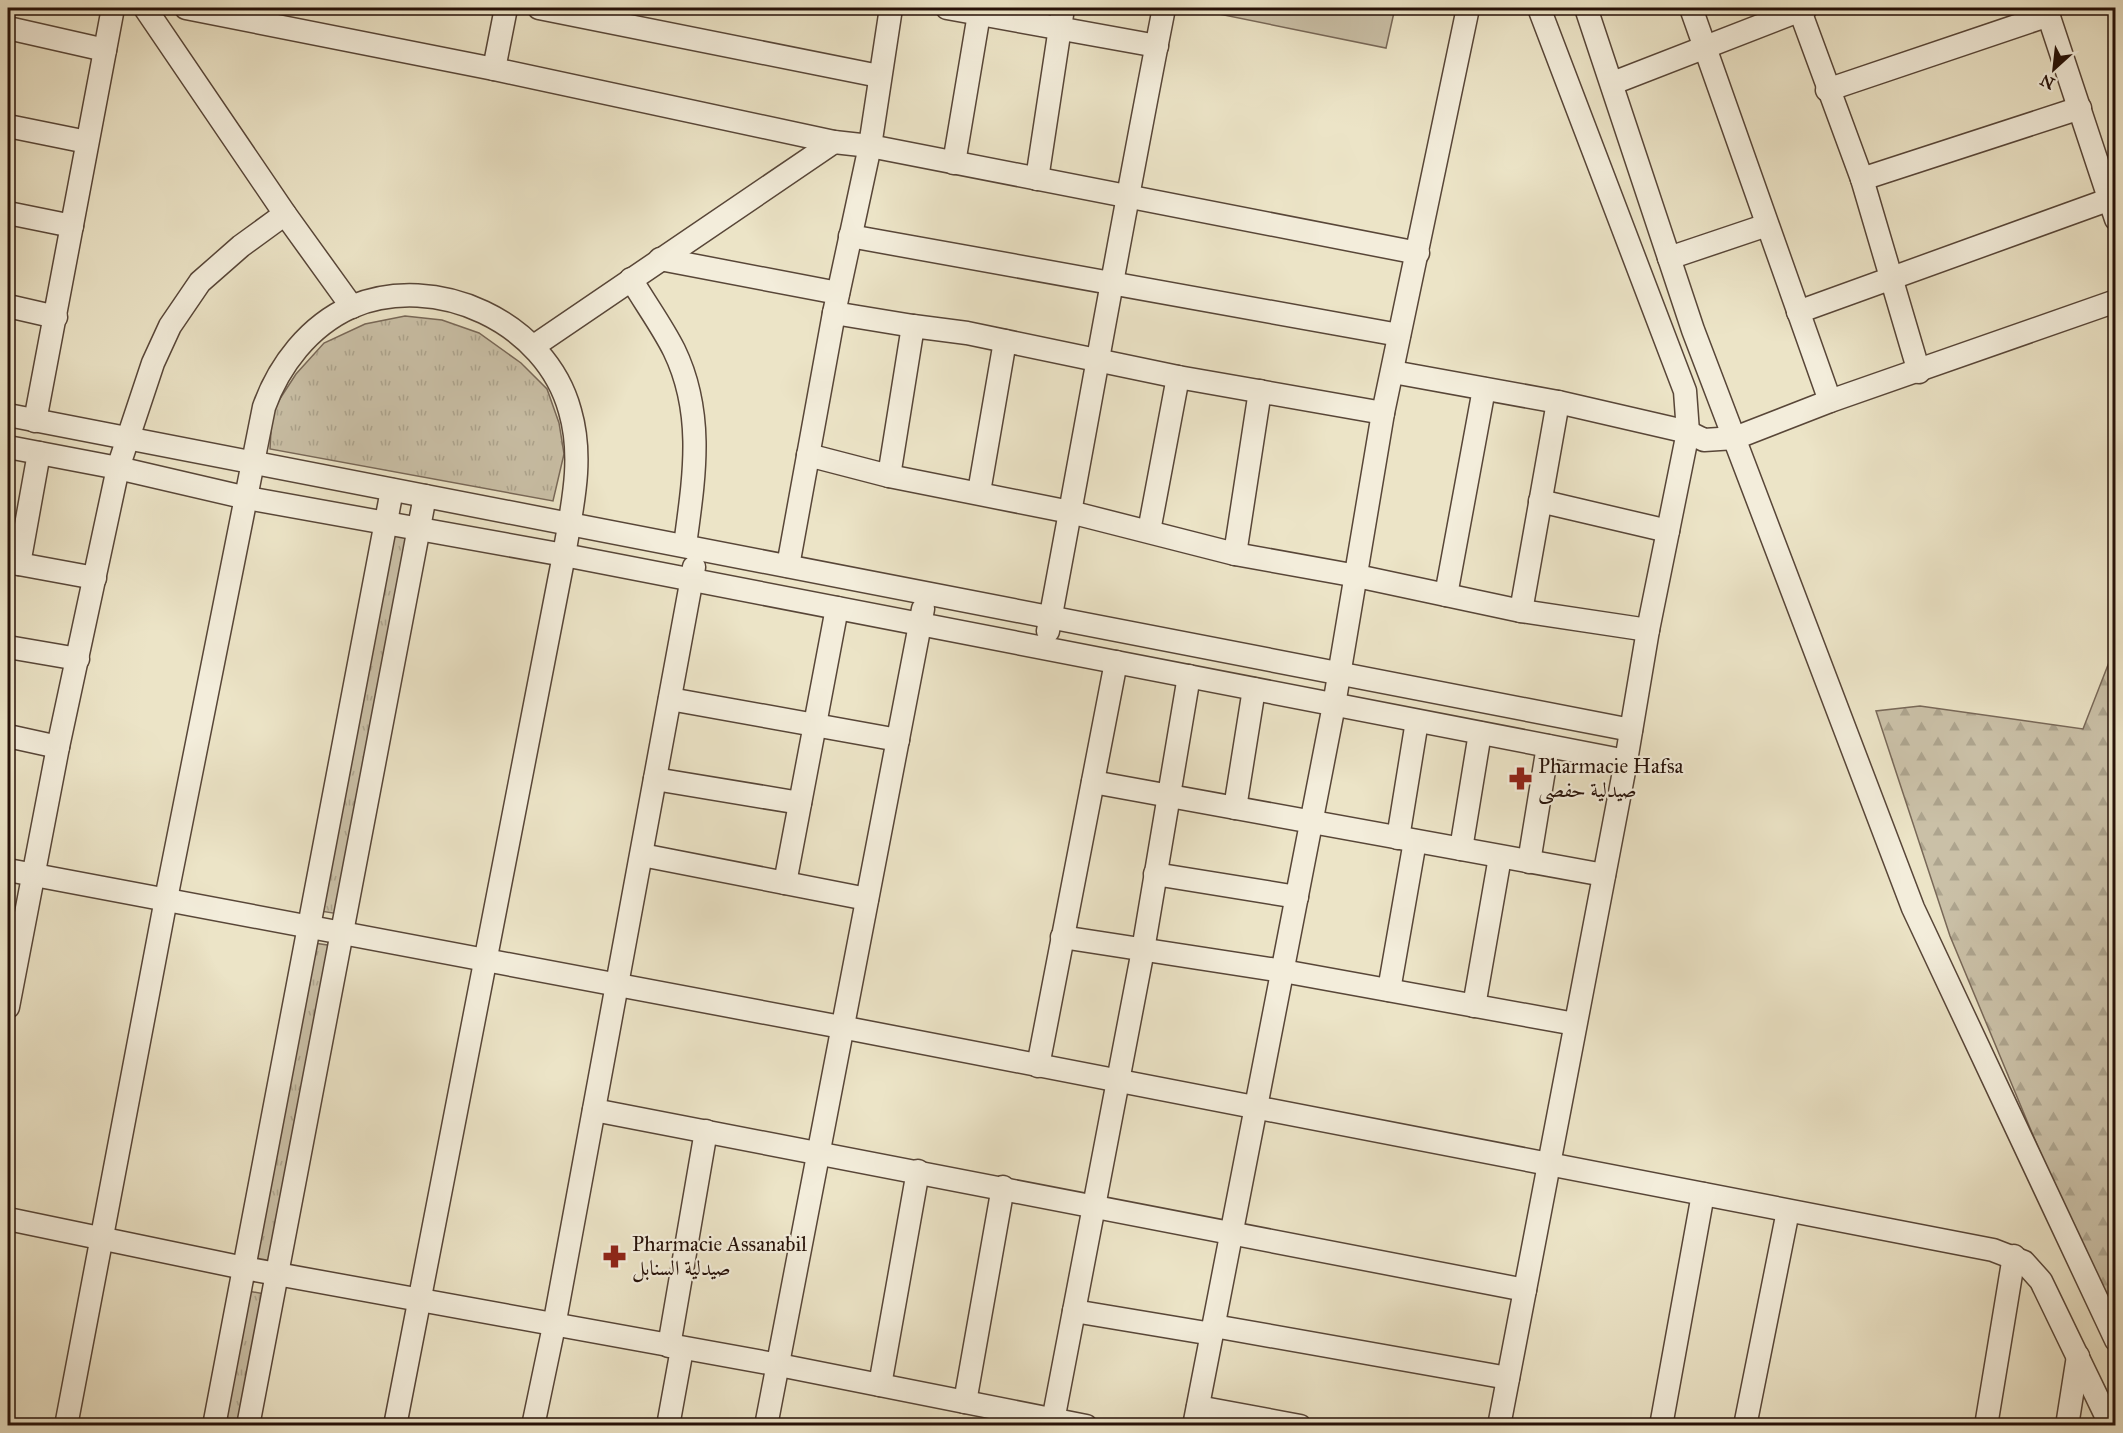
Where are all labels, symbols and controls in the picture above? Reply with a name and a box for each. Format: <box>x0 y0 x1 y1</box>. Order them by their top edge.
north arrow <box>2024 39 2084 99</box>
text: N <box>2037 70 2058 93</box>
place label: Pharmacie Hafsa صيدلية حفصى <box>1538 753 1684 805</box>
pharmacy icon: Pharmacie Hafsa صيدلية حفصى <box>1507 765 1533 791</box>
place label: Pharmacie Assanabil صيدلية السنابل <box>632 1231 807 1283</box>
pharmacy icon: Pharmacie Assanabil صيدلية السنابل <box>601 1243 627 1269</box>

